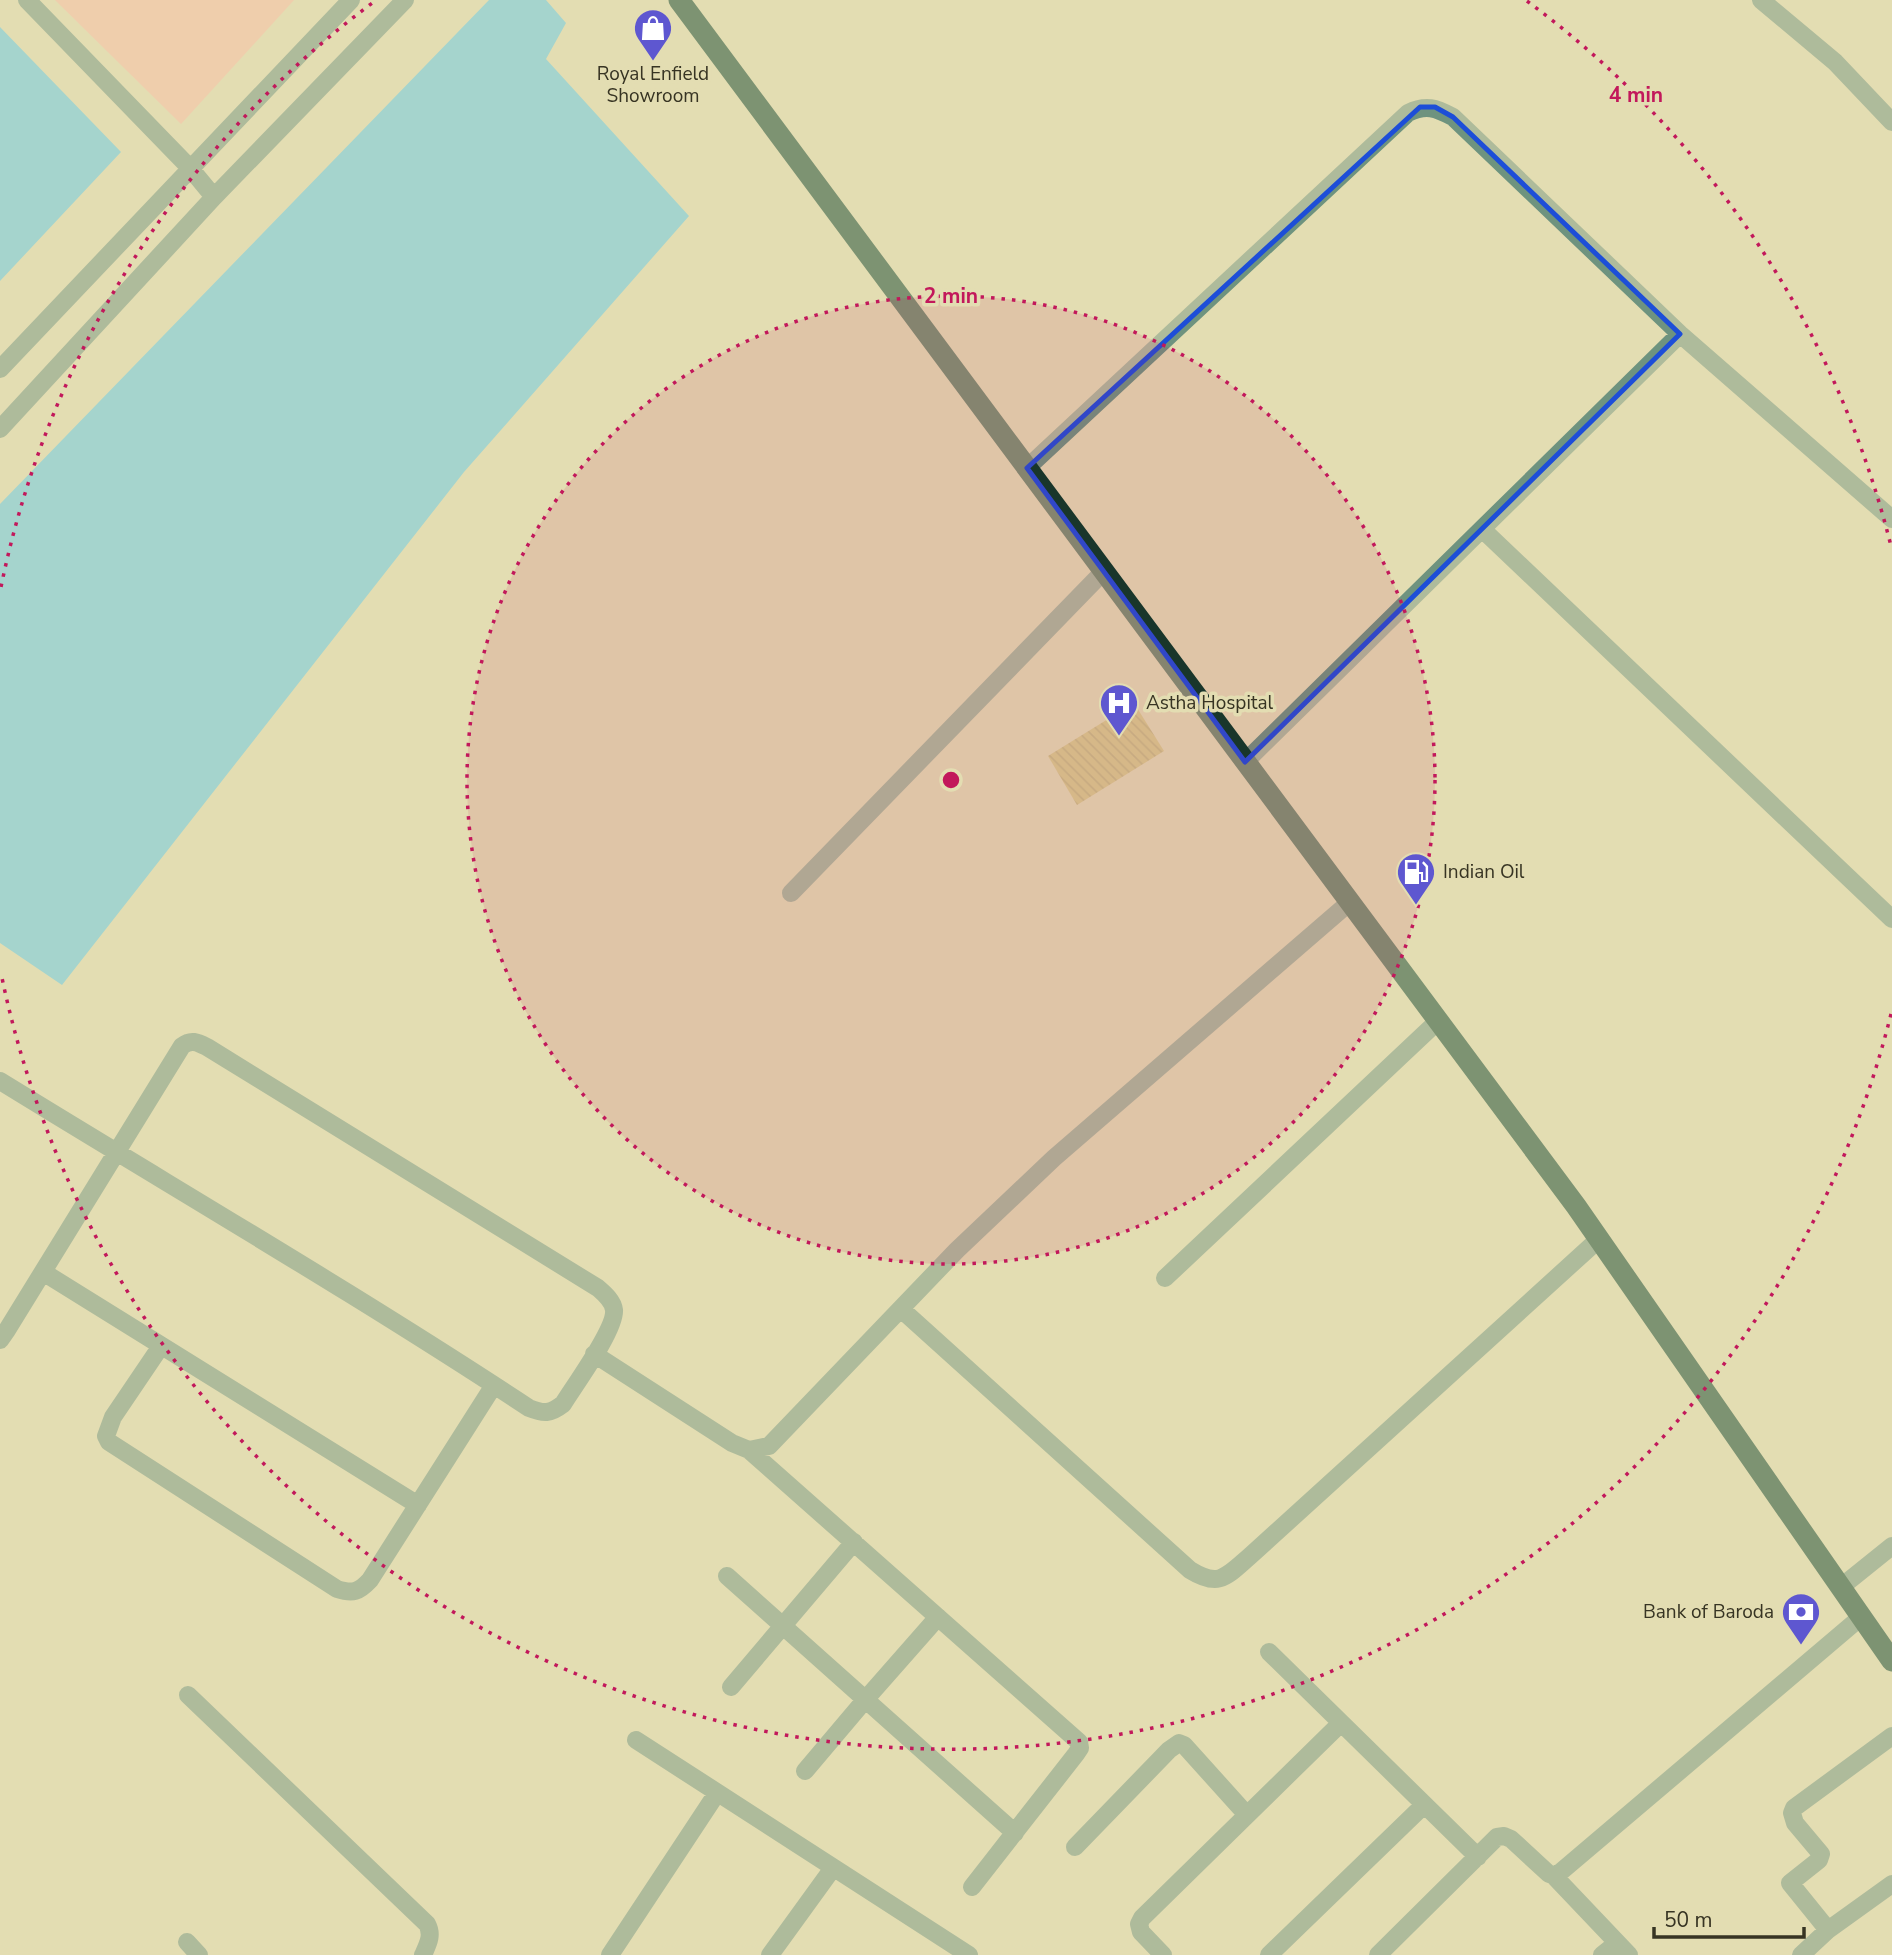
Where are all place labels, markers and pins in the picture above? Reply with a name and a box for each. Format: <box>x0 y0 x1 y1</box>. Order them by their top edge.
shop icon: Royal Enfield Showroom <box>632 7 674 62</box>
place label: Royal Enfield Showroom <box>597 61 709 109</box>
hospital icon: Astha Hospital <box>1098 682 1140 737</box>
place label: Astha Hospital <box>1146 690 1274 716</box>
centre of rings <box>939 768 963 792</box>
fuel station icon: Indian Oil <box>1395 851 1437 906</box>
place label: Indian Oil <box>1443 859 1525 885</box>
bank icon: Bank of Baroda <box>1780 1591 1822 1646</box>
place label: Bank of Baroda <box>1643 1599 1774 1625</box>

